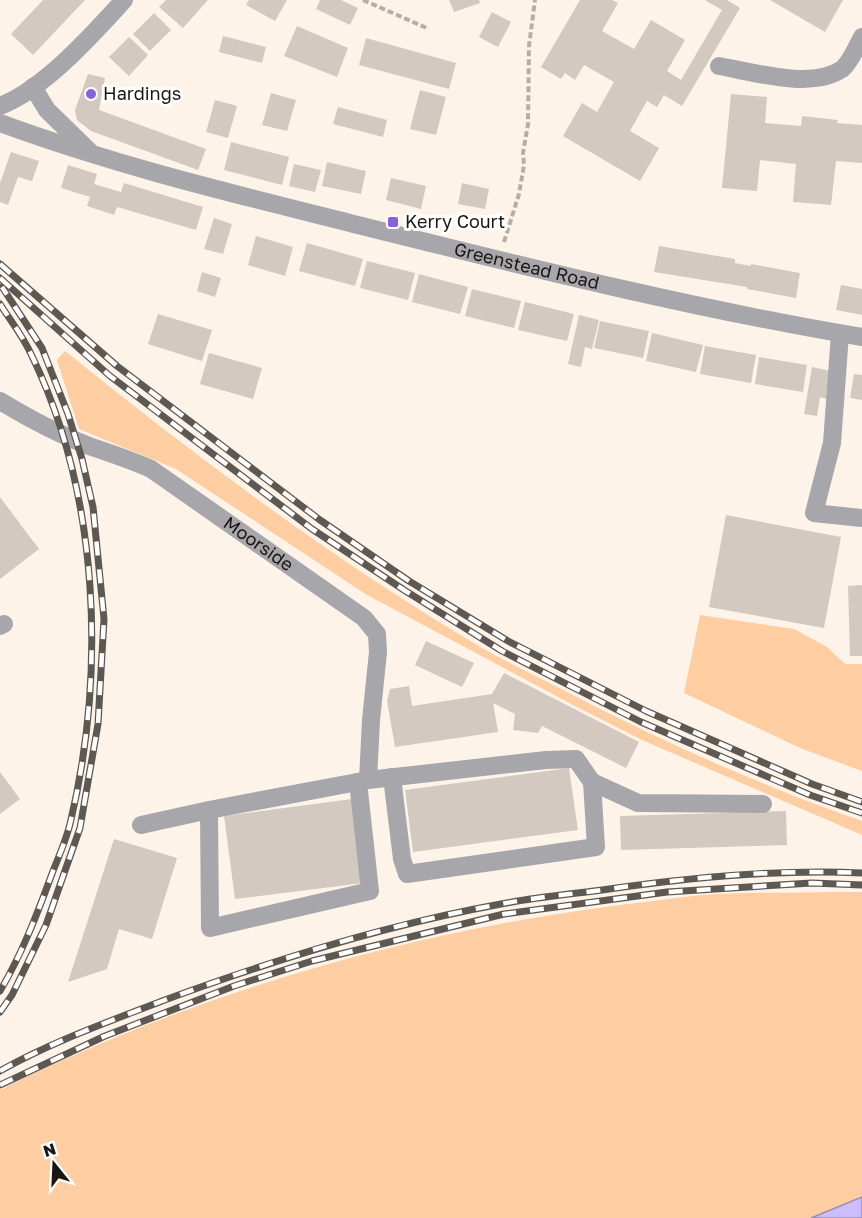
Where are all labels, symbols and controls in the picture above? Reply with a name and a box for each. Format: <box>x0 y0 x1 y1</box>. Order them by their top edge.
place label: Hardings <box>103 82 181 104</box>
marker: Hardings <box>84 87 98 101</box>
place label: Kerry Court <box>405 210 505 232</box>
marker: Kerry Court <box>386 215 400 229</box>
street label: Greenstead Road <box>452 237 602 293</box>
street label: Moorside <box>220 511 298 575</box>
north arrow <box>24 1134 84 1194</box>
text: N <box>40 1138 58 1161</box>

